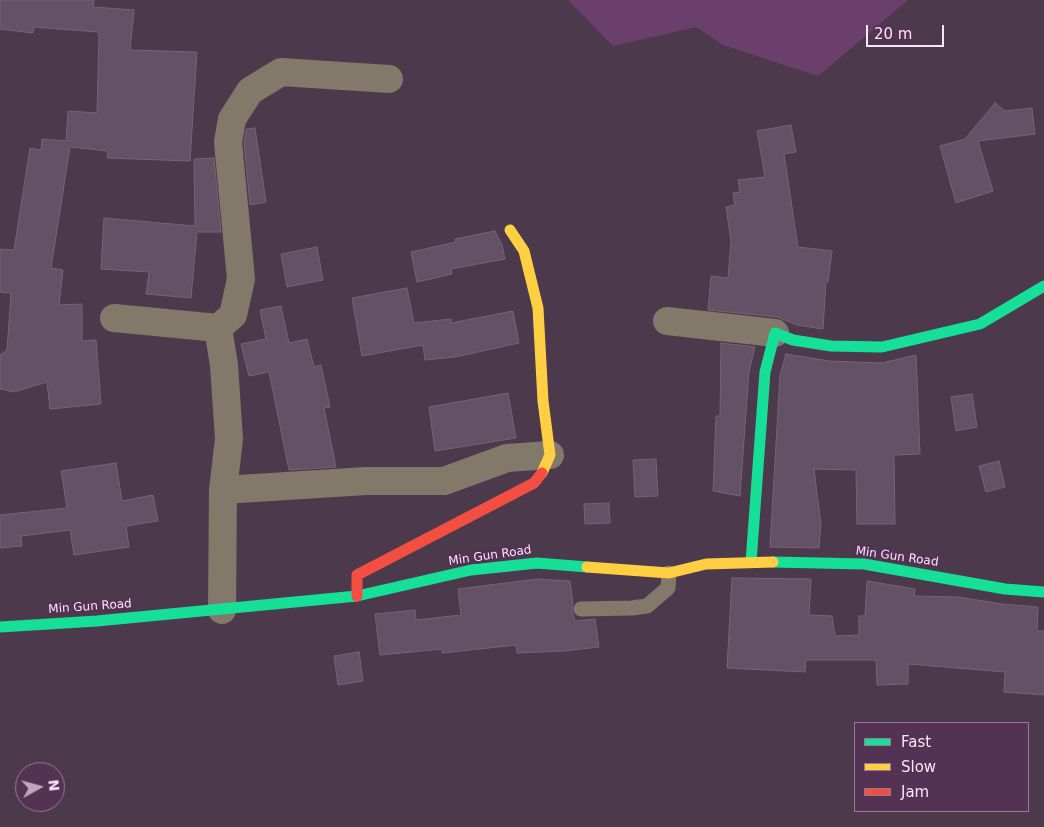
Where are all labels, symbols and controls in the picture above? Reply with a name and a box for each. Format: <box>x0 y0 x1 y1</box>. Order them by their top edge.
scale bar <box>869 15 946 47</box>
text: 20 m <box>874 25 912 43</box>
street label: Min Gun Road <box>448 543 532 569</box>
street label: Min Gun Road <box>855 544 939 570</box>
street label: Min Gun Road <box>48 597 132 617</box>
legend <box>854 722 1029 812</box>
text: Fast <box>901 733 931 751</box>
text: Slow <box>901 758 936 776</box>
north arrow <box>15 762 65 812</box>
text: N <box>45 779 63 792</box>
text: Jam <box>901 783 929 801</box>

